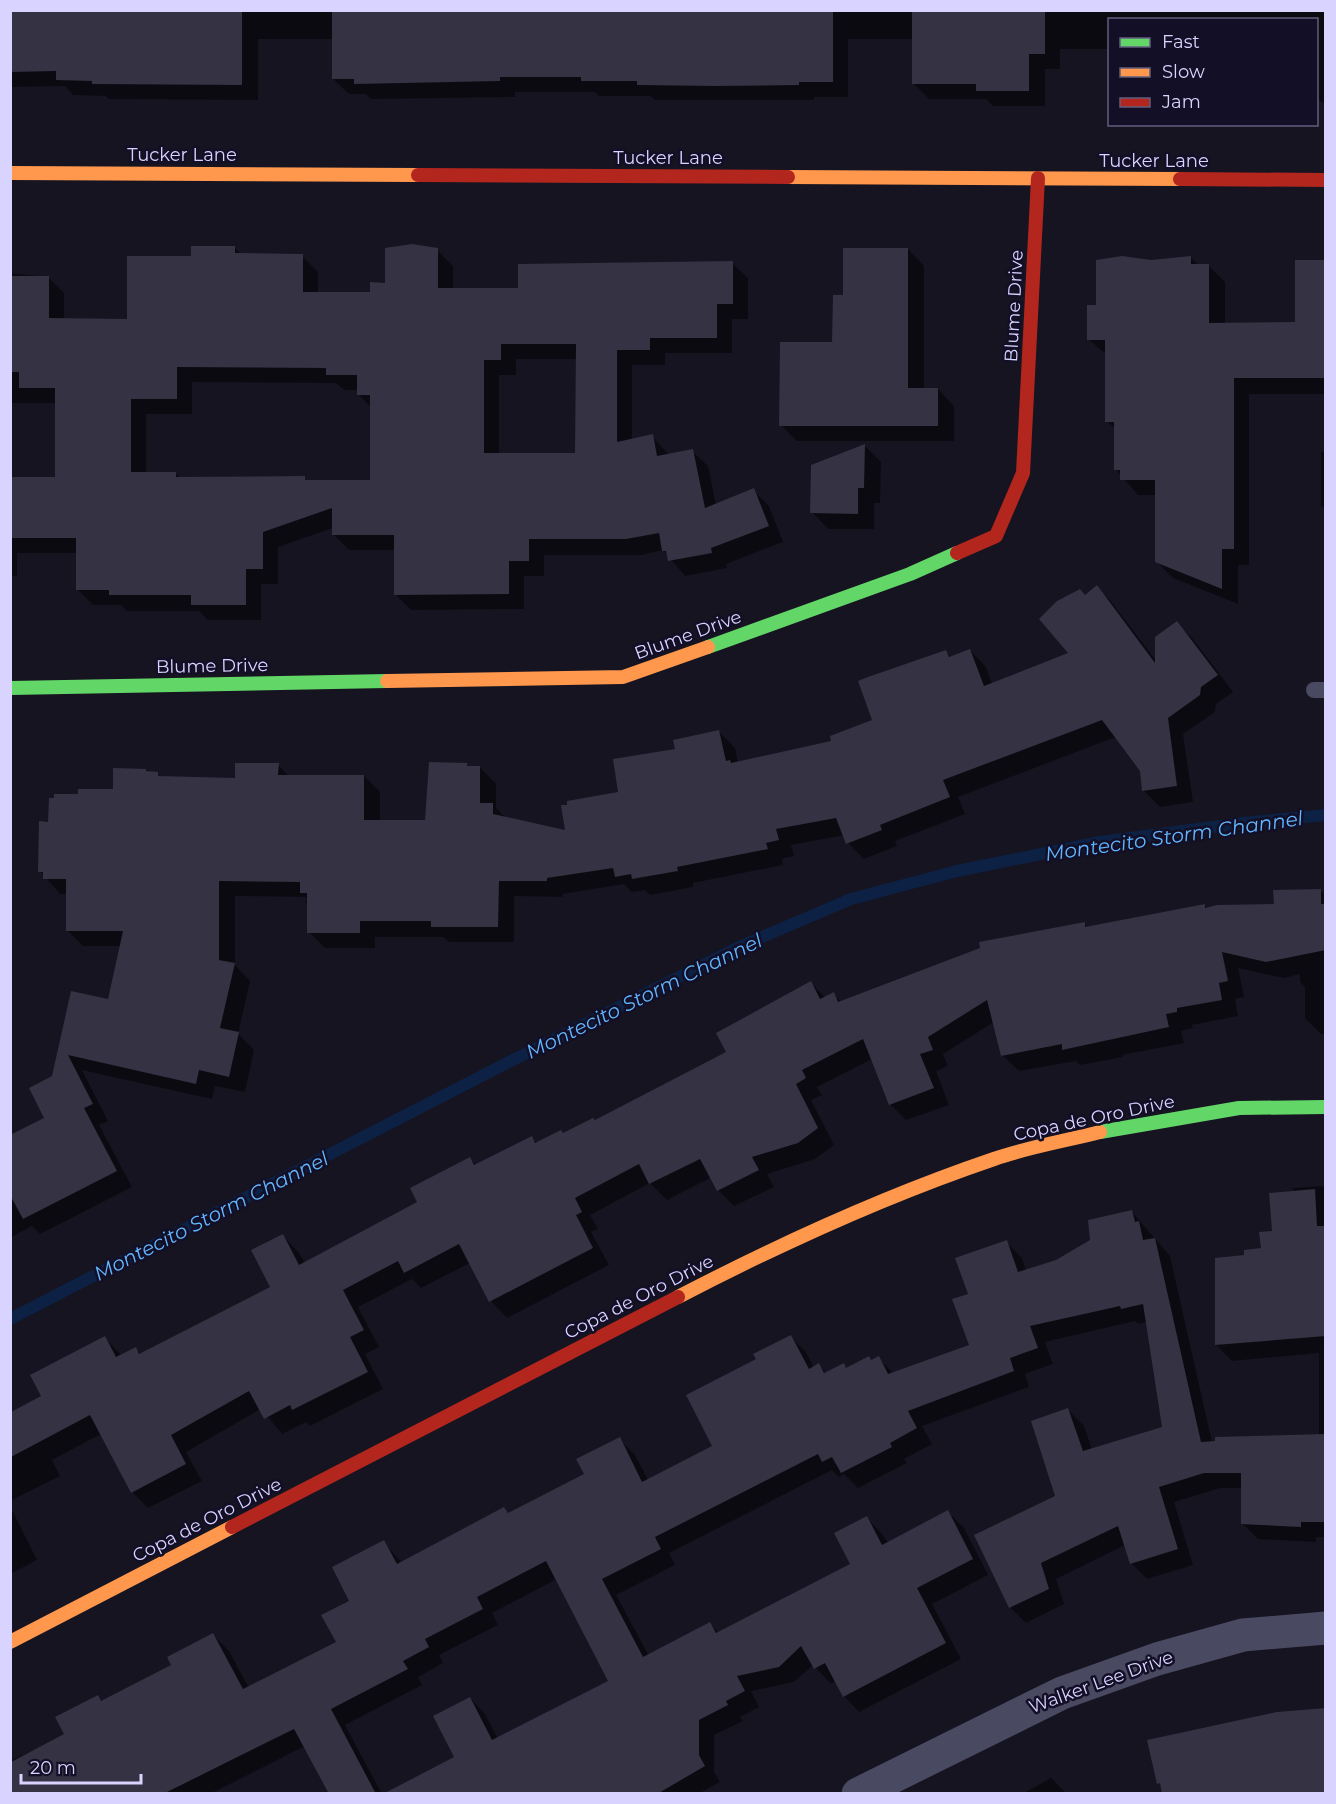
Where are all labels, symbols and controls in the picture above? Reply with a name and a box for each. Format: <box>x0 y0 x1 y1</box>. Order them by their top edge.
legend <box>1108 18 1318 126</box>
text: Fast <box>1162 31 1200 53</box>
text: Slow <box>1162 61 1205 83</box>
text: Jam <box>1161 91 1201 113</box>
street label: Tucker Lane <box>127 144 237 166</box>
street label: Tucker Lane <box>613 147 723 169</box>
street label: Tucker Lane <box>1099 150 1209 172</box>
street label: Blume Drive <box>1000 249 1028 363</box>
street label: Blume Drive <box>631 605 745 665</box>
street label: Blume Drive <box>156 654 268 678</box>
water label: Montecito Storm Channel <box>1044 806 1305 866</box>
water label: Montecito Storm Channel <box>522 928 767 1064</box>
street label: Copa de Oro Drive <box>1011 1090 1177 1146</box>
water label: Montecito Storm Channel <box>90 1146 333 1286</box>
street label: Copa de Oro Drive <box>561 1250 717 1344</box>
street label: Copa de Oro Drive <box>129 1473 285 1567</box>
street label: Walker Lee Drive <box>1026 1646 1176 1718</box>
scale bar <box>21 1747 141 1785</box>
text: 20 m <box>30 1757 76 1779</box>

